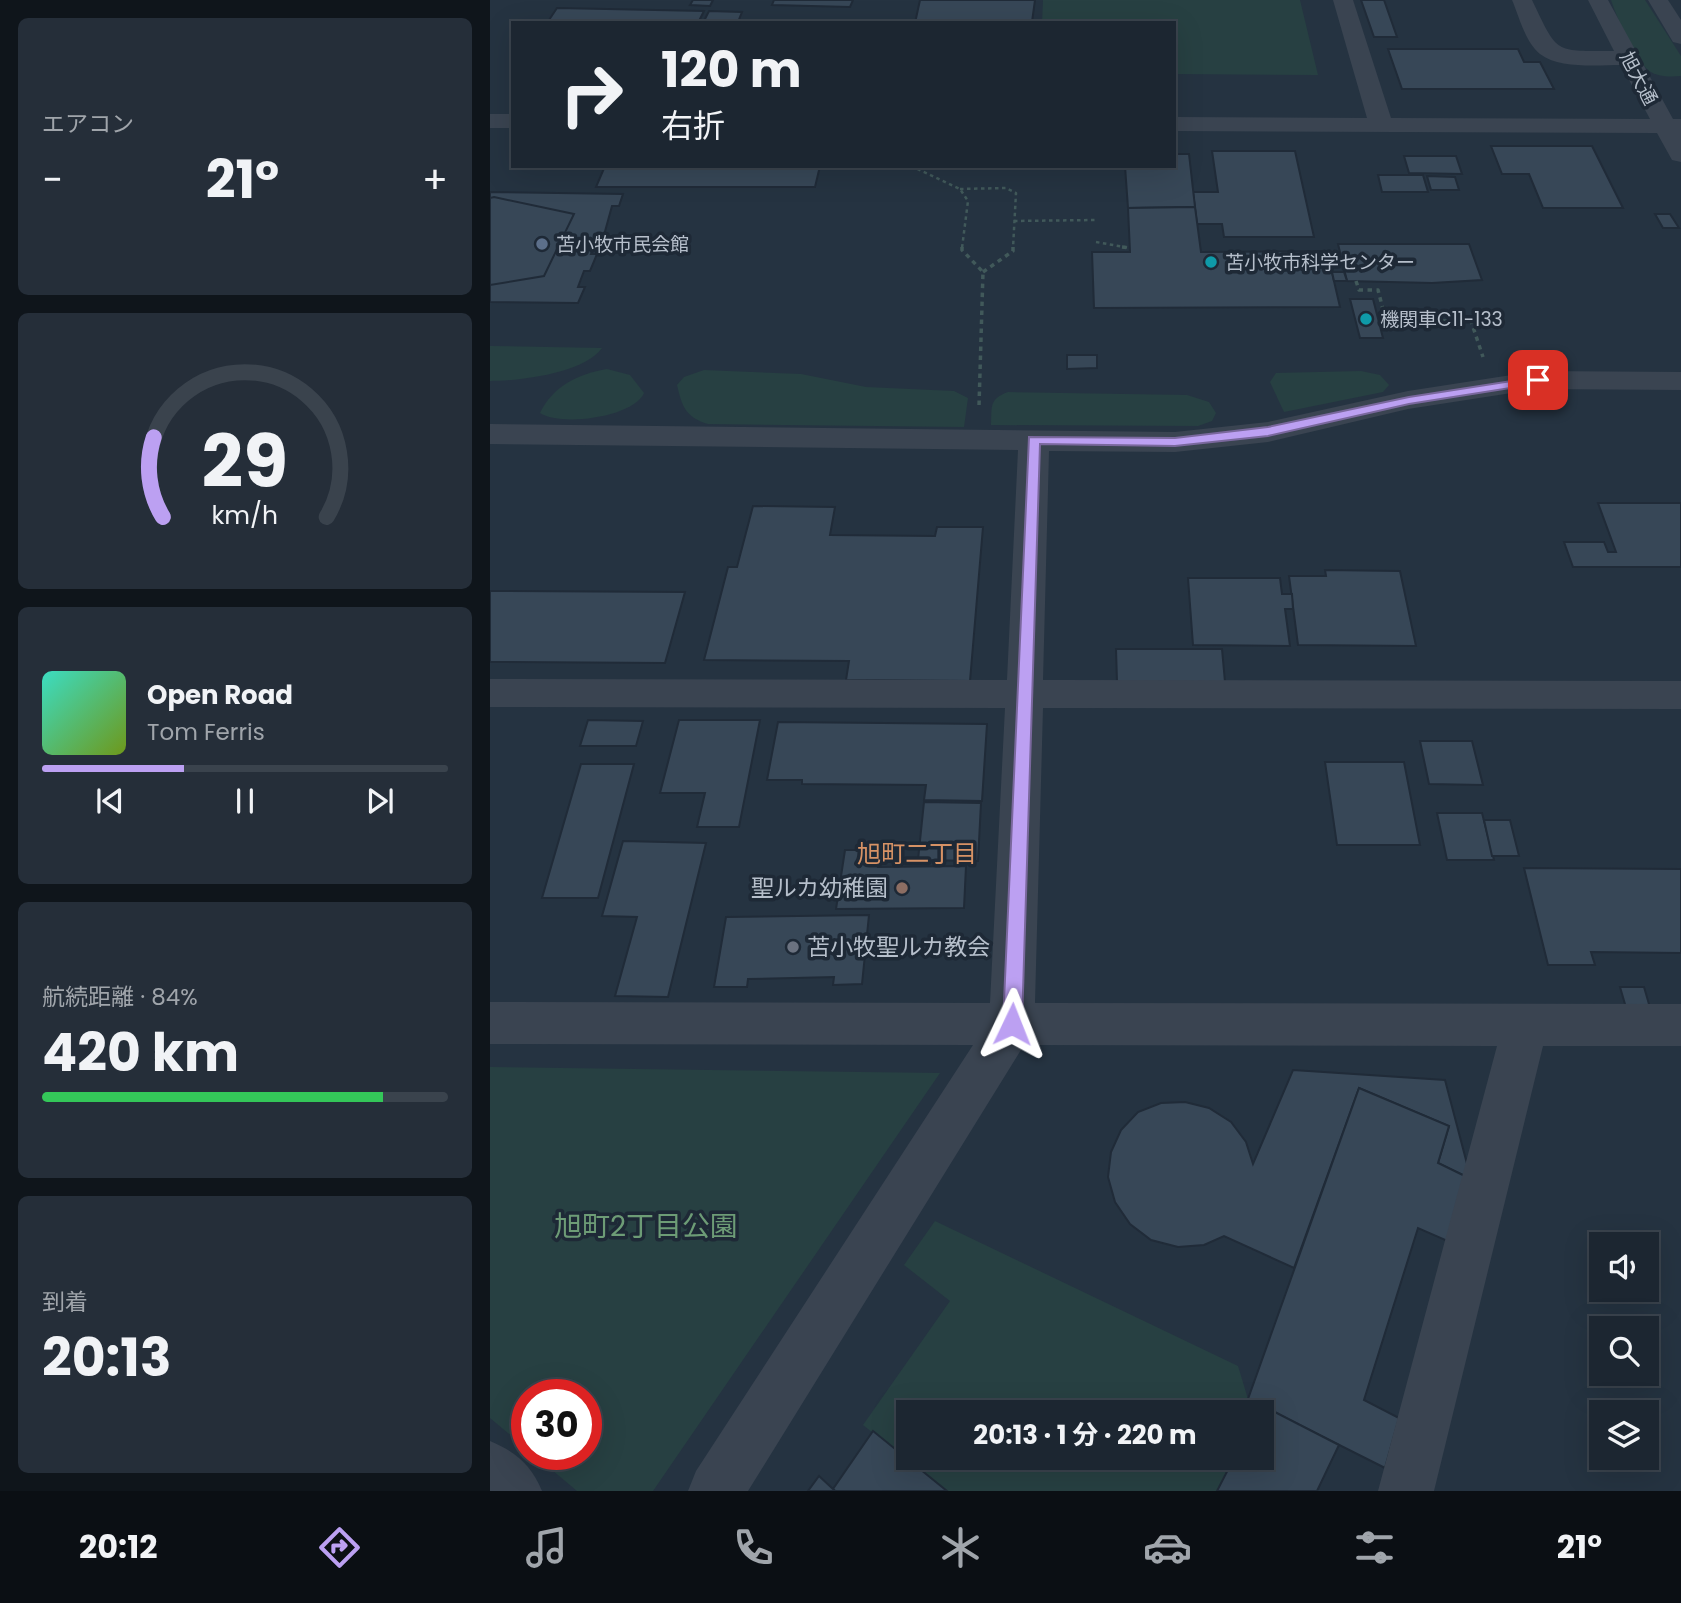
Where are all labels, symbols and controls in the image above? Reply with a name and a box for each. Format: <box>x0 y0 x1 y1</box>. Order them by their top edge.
text: 120 m <box>661 36 802 104</box>
street label: 旭大通 <box>1613 47 1664 110</box>
icon: right <box>546 49 637 140</box>
text: 右折 <box>661 103 725 148</box>
text: エアコン <box>42 108 134 140</box>
text: 21° <box>206 143 279 216</box>
text: − <box>42 153 63 206</box>
text: + <box>422 153 448 206</box>
place label: 苫小牧市民会館 <box>556 231 689 258</box>
marker: 苫小牧市民会館 <box>534 236 550 252</box>
place label: 苫小牧市科学センター <box>1225 249 1415 276</box>
marker: 苫小牧市科学センター <box>1203 254 1219 270</box>
place label: 機関車C11-133 <box>1380 306 1503 333</box>
marker: 機関車C11-133 <box>1358 311 1374 327</box>
pin <box>1508 350 1568 410</box>
icon: arrive <box>1519 361 1557 399</box>
text: 29 <box>202 411 288 512</box>
text: km/h <box>212 498 278 533</box>
text: Open Road <box>147 677 293 713</box>
text: Tom Ferris <box>147 716 265 748</box>
icon: previous <box>91 782 129 820</box>
icon: pause <box>226 782 264 820</box>
icon: next <box>361 782 399 820</box>
district label: 旭町二丁目 <box>857 837 977 870</box>
place label: 聖ルカ幼稚園 <box>751 872 888 904</box>
marker: 聖ルカ幼稚園 <box>894 880 910 896</box>
place label: 苫小牧聖ルカ教会 <box>807 931 990 963</box>
marker: 苫小牧聖ルカ教会 <box>785 939 801 955</box>
text: 航続距離 · 84% <box>42 981 198 1013</box>
position arrow <box>975 987 1049 1061</box>
text: 420 km <box>42 1016 239 1089</box>
park label: 旭町2丁目公園 <box>554 1207 738 1246</box>
map controls <box>1589 1232 1659 1470</box>
button: sound <box>1589 1232 1659 1302</box>
text: 到着 <box>42 1286 88 1318</box>
button: search <box>1589 1316 1659 1386</box>
text: 20:13 <box>42 1321 171 1394</box>
speed limit sign: 30 <box>511 1379 602 1470</box>
button: layers <box>1589 1400 1659 1470</box>
text: 20:13 · 1 分 · 220 m <box>973 1417 1197 1453</box>
icon: directions <box>315 1523 364 1572</box>
icon: music <box>522 1523 571 1572</box>
icon: phone <box>729 1523 778 1572</box>
icon: climate <box>936 1523 985 1572</box>
icon: car <box>1143 1523 1192 1572</box>
icon: filters <box>1350 1523 1399 1572</box>
text: 20:12 <box>79 1524 157 1569</box>
text: 21° <box>1557 1524 1602 1569</box>

